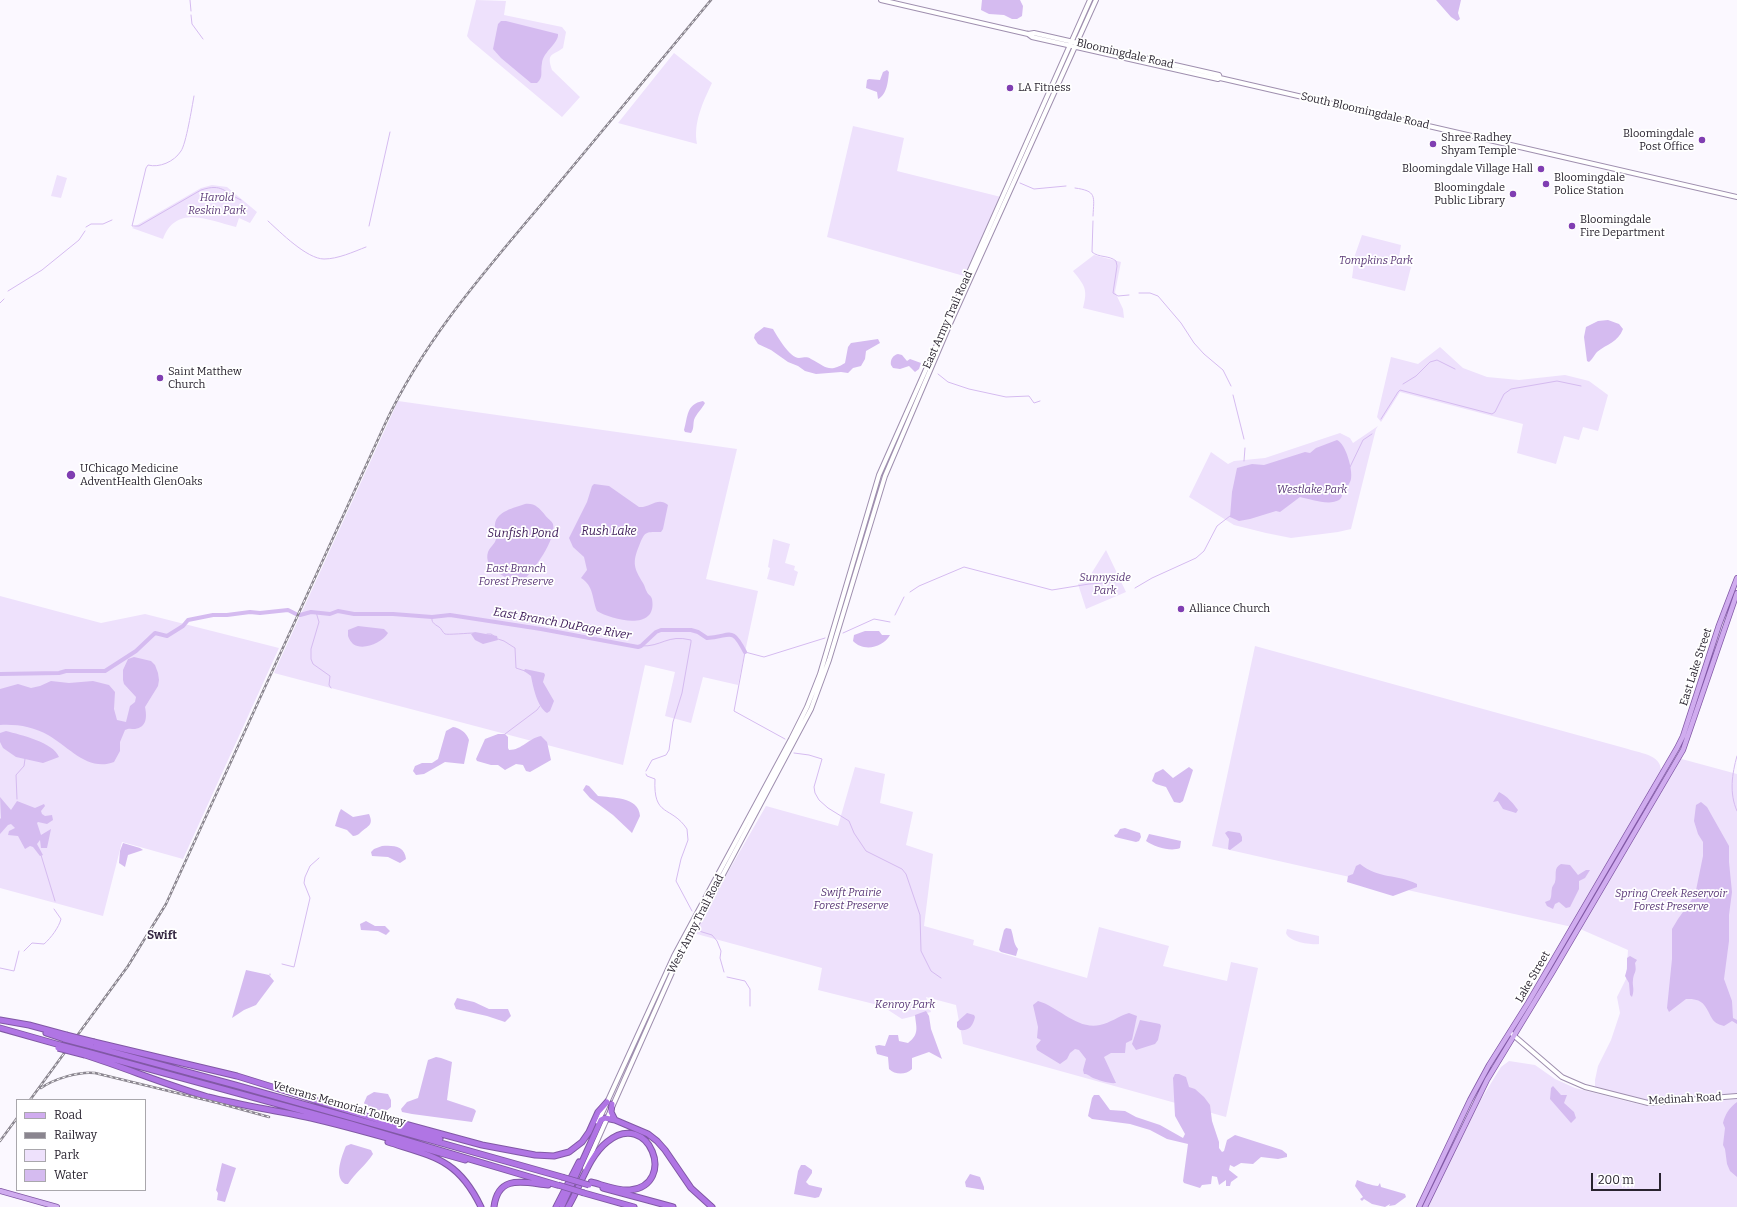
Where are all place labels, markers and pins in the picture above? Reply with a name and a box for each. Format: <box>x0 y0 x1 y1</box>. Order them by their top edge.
place label: LA Fitness <box>1018 81 1071 95</box>
marker: LA Fitness <box>1005 83 1015 93</box>
place label: Bloomingdale Post Office <box>1623 127 1694 153</box>
place label: Shree Radhey Shyam Temple <box>1441 131 1517 157</box>
marker: Bloomingdale Post Office <box>1697 135 1707 145</box>
marker: Shree Radhey Shyam Temple <box>1428 139 1438 149</box>
place label: Bloomingdale Village Hall <box>1402 162 1533 176</box>
marker: Bloomingdale Village Hall <box>1536 164 1546 174</box>
place label: Bloomingdale Police Station <box>1554 171 1625 197</box>
marker: Bloomingdale Police Station <box>1541 179 1551 189</box>
place label: Bloomingdale Public Library <box>1434 181 1505 207</box>
marker: Bloomingdale Public Library <box>1508 189 1518 199</box>
place label: Bloomingdale Fire Department <box>1580 213 1665 239</box>
marker: Bloomingdale Fire Department <box>1567 221 1577 231</box>
place label: Saint Matthew Church <box>168 365 242 391</box>
marker: Saint Matthew Church <box>155 373 165 383</box>
place label: UChicago Medicine AdventHealth GlenOaks <box>80 462 202 488</box>
marker: UChicago Medicine AdventHealth GlenOaks <box>65 469 77 481</box>
place label: Alliance Church <box>1189 602 1270 616</box>
marker: Alliance Church <box>1176 604 1186 614</box>

